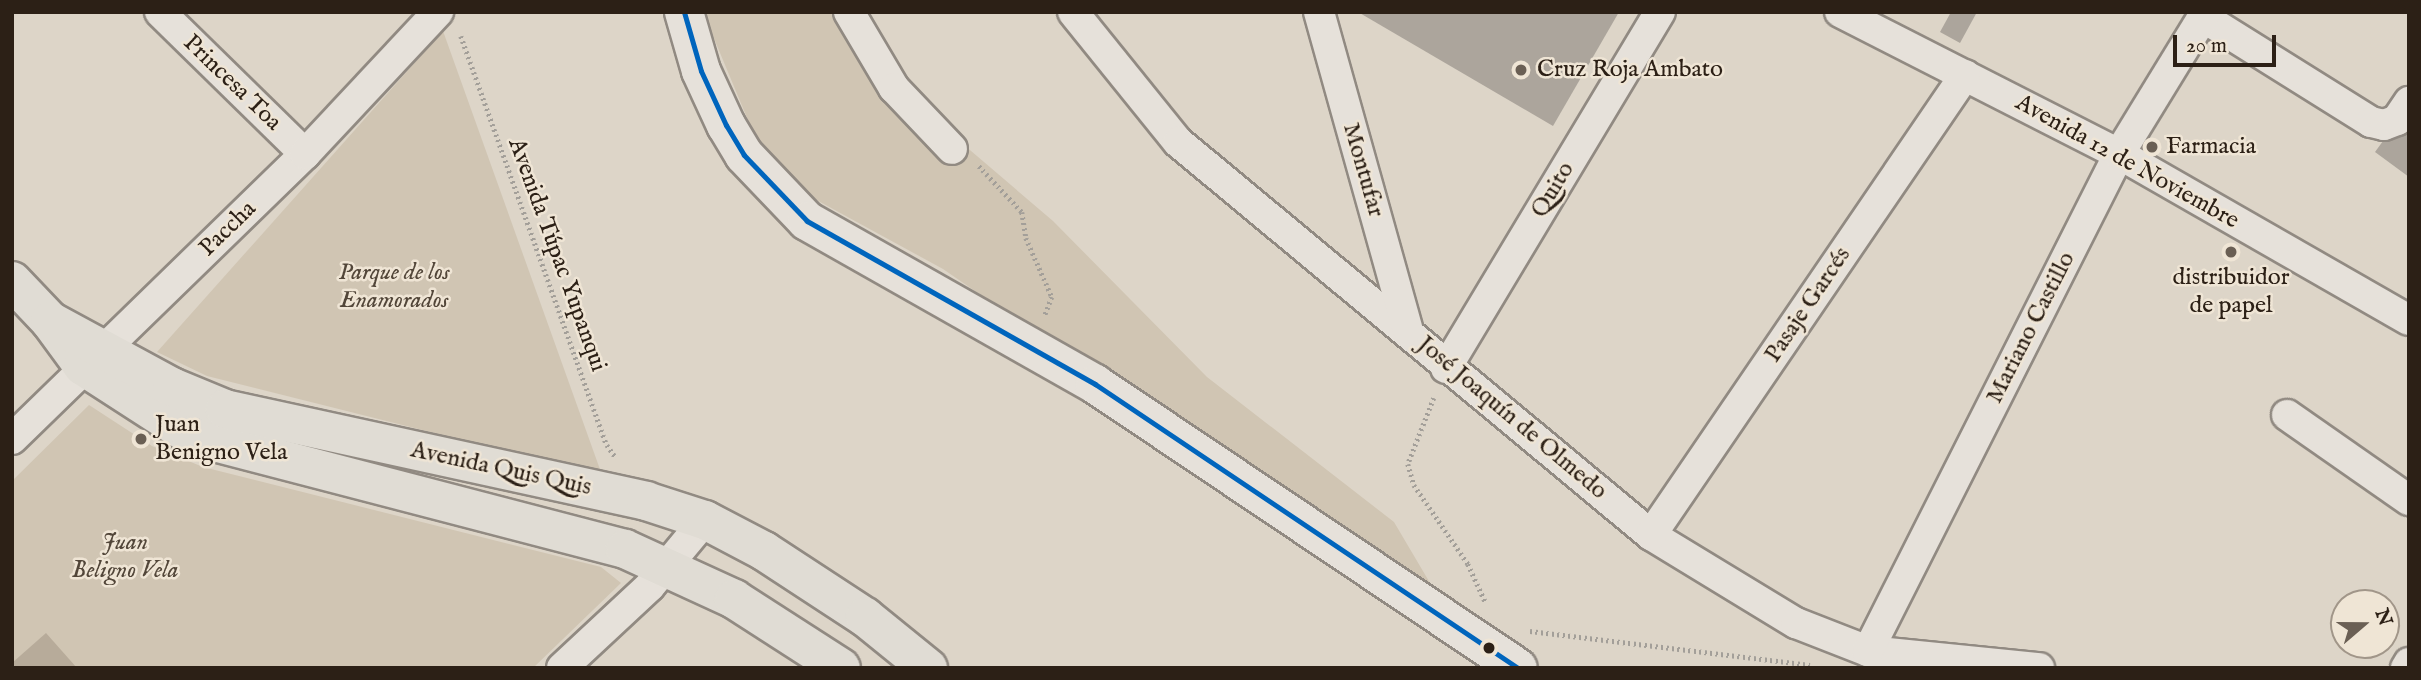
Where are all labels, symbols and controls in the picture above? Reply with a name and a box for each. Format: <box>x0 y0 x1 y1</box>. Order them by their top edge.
scale bar <box>2176 21 2279 65</box>
street label: Princesa Toa <box>177 29 287 137</box>
text: 20 m <box>2186 33 2227 60</box>
place label: Cruz Roja Ambato <box>1537 56 1723 84</box>
marker: Cruz Roja Ambato <box>1511 60 1531 80</box>
street label: Avenida 12 de Noviembre <box>2010 89 2244 235</box>
street label: Montufar <box>1336 120 1390 220</box>
place label: Farmacia <box>2166 133 2256 161</box>
street label: Avenida Túpac Yupanqui <box>501 134 613 376</box>
marker: Farmacia <box>2144 139 2160 155</box>
street label: Quito <box>1525 157 1581 223</box>
street label: Paccha <box>194 195 262 263</box>
street label: Pasaje Garcés <box>1759 242 1857 368</box>
marker: distribuidor de papel <box>2223 244 2239 260</box>
street label: Mariano Castillo <box>1980 247 2082 409</box>
park label: Parque de los Enamorados <box>338 259 450 315</box>
place label: distribuidor de papel <box>2173 264 2289 320</box>
street label: José Joaquín de Olmedo <box>1411 330 1613 506</box>
place label: Juan Benigno Vela <box>155 411 288 467</box>
marker: Juan Benigno Vela <box>133 431 149 447</box>
street label: Avenida Quis Quis <box>408 436 594 502</box>
park label: Juan Beligno Vela <box>72 529 178 585</box>
north arrow <box>2330 589 2400 659</box>
text: N <box>2369 606 2397 629</box>
unlabelled marker <box>1482 641 1496 655</box>

